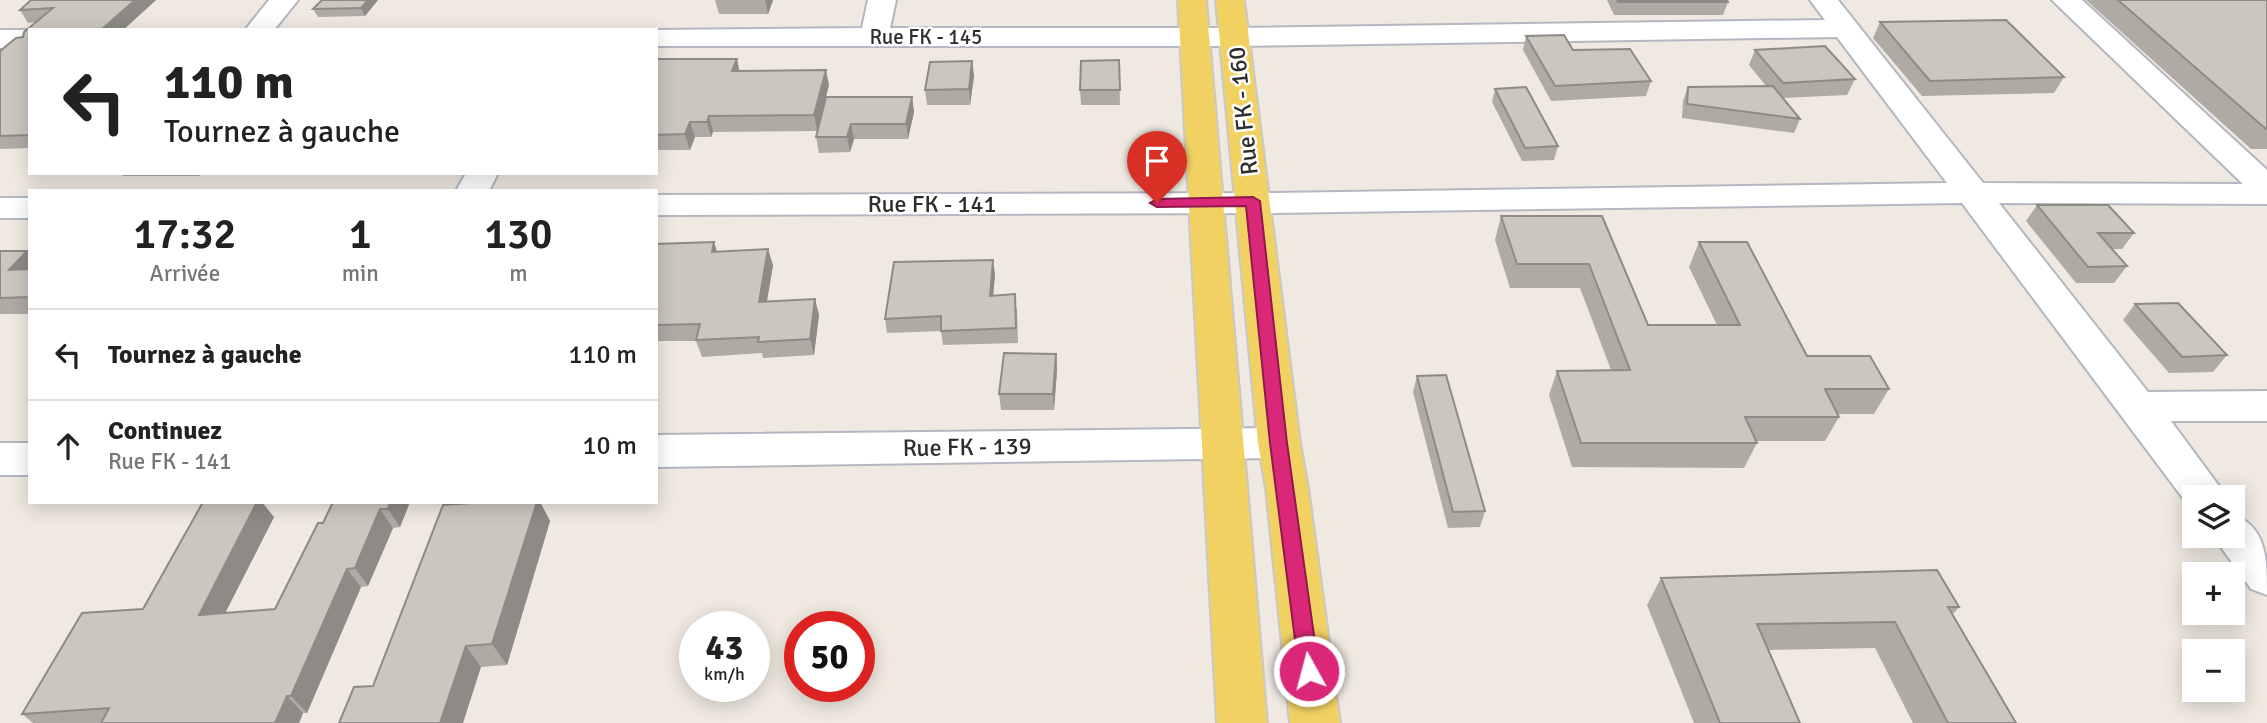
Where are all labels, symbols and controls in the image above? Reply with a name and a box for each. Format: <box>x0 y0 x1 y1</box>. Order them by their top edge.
street label: Rue FK - 145 <box>870 24 982 50</box>
street label: Rue FK - 160 <box>1221 45 1265 177</box>
text: 110 m <box>164 52 294 112</box>
icon: left <box>49 56 140 147</box>
text: Tournez à gauche <box>164 112 400 151</box>
pin <box>1127 131 1187 203</box>
icon: arrive <box>1138 142 1176 180</box>
street label: Rue FK - 141 <box>868 189 996 219</box>
text: 17:32 <box>134 209 236 260</box>
text: 1 <box>349 209 372 260</box>
text: 130 <box>484 209 552 260</box>
text: Arrivée <box>150 259 220 288</box>
text: min <box>342 259 379 288</box>
text: m <box>509 259 528 288</box>
icon: left <box>49 336 87 374</box>
text: Tournez à gauche <box>108 339 302 371</box>
text: 110 m <box>568 339 637 371</box>
text: Continuez <box>108 415 222 447</box>
icon: ahead <box>49 427 87 465</box>
text: 10 m <box>582 430 637 462</box>
street label: Rue FK - 139 <box>902 431 1032 463</box>
text: Rue FK - 141 <box>108 447 232 476</box>
map controls <box>2182 485 2245 702</box>
button: layers <box>2182 485 2245 548</box>
button: + <box>2182 562 2245 625</box>
speed limit sign: 50 <box>784 611 875 702</box>
text: 43 <box>706 626 743 669</box>
position arrow <box>1272 634 1346 708</box>
button: − <box>2182 639 2245 702</box>
text: km/h <box>704 663 745 685</box>

